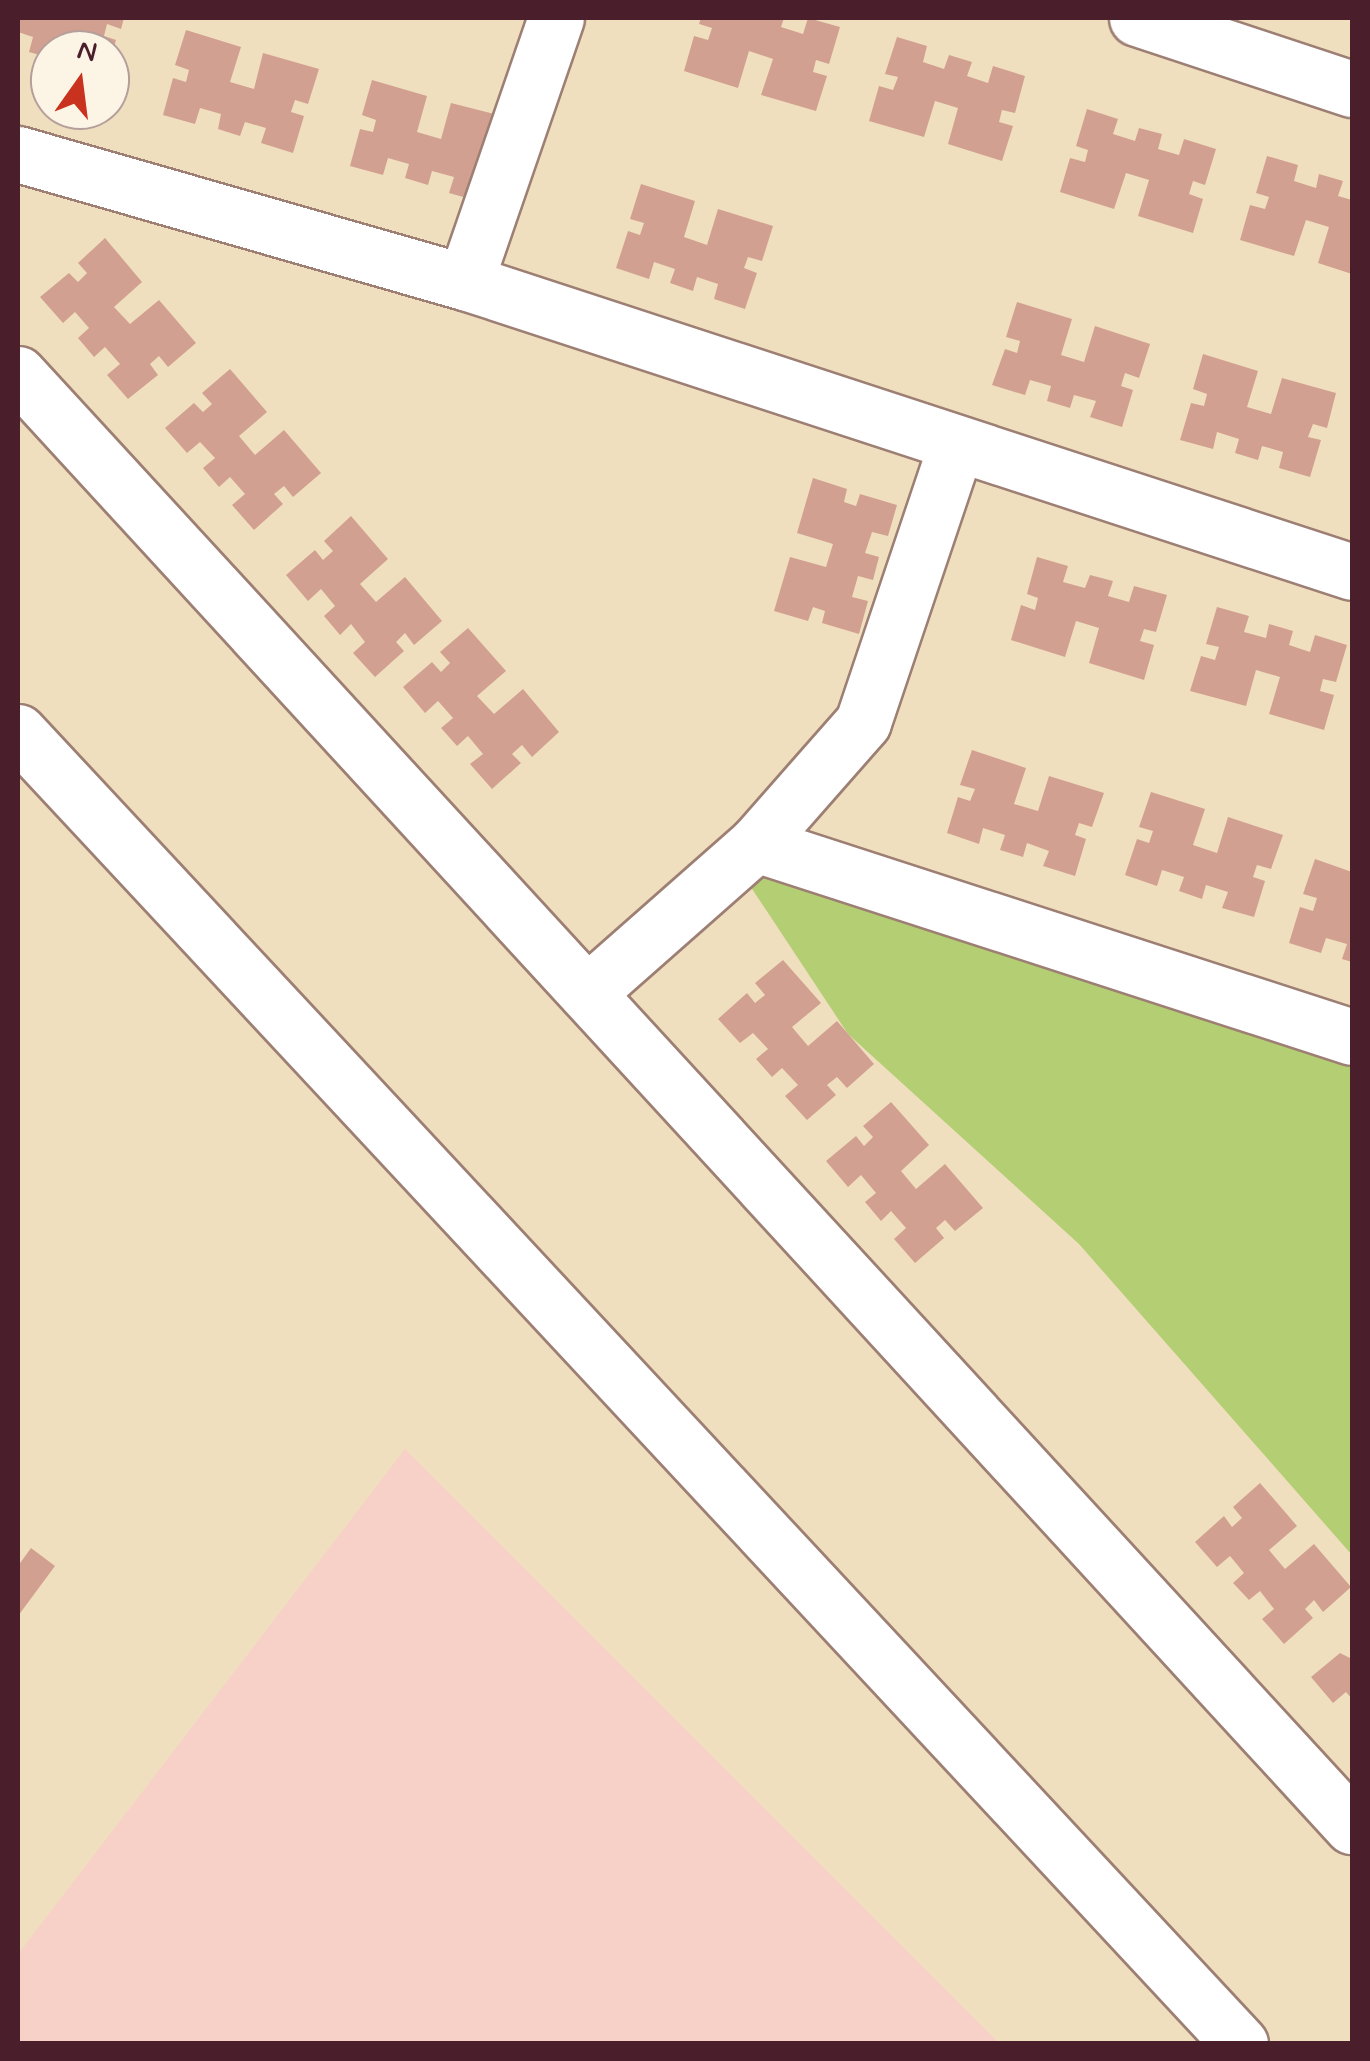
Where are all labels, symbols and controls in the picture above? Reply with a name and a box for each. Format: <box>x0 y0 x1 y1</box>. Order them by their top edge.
north arrow <box>30 30 130 130</box>
text: N <box>73 32 100 73</box>

